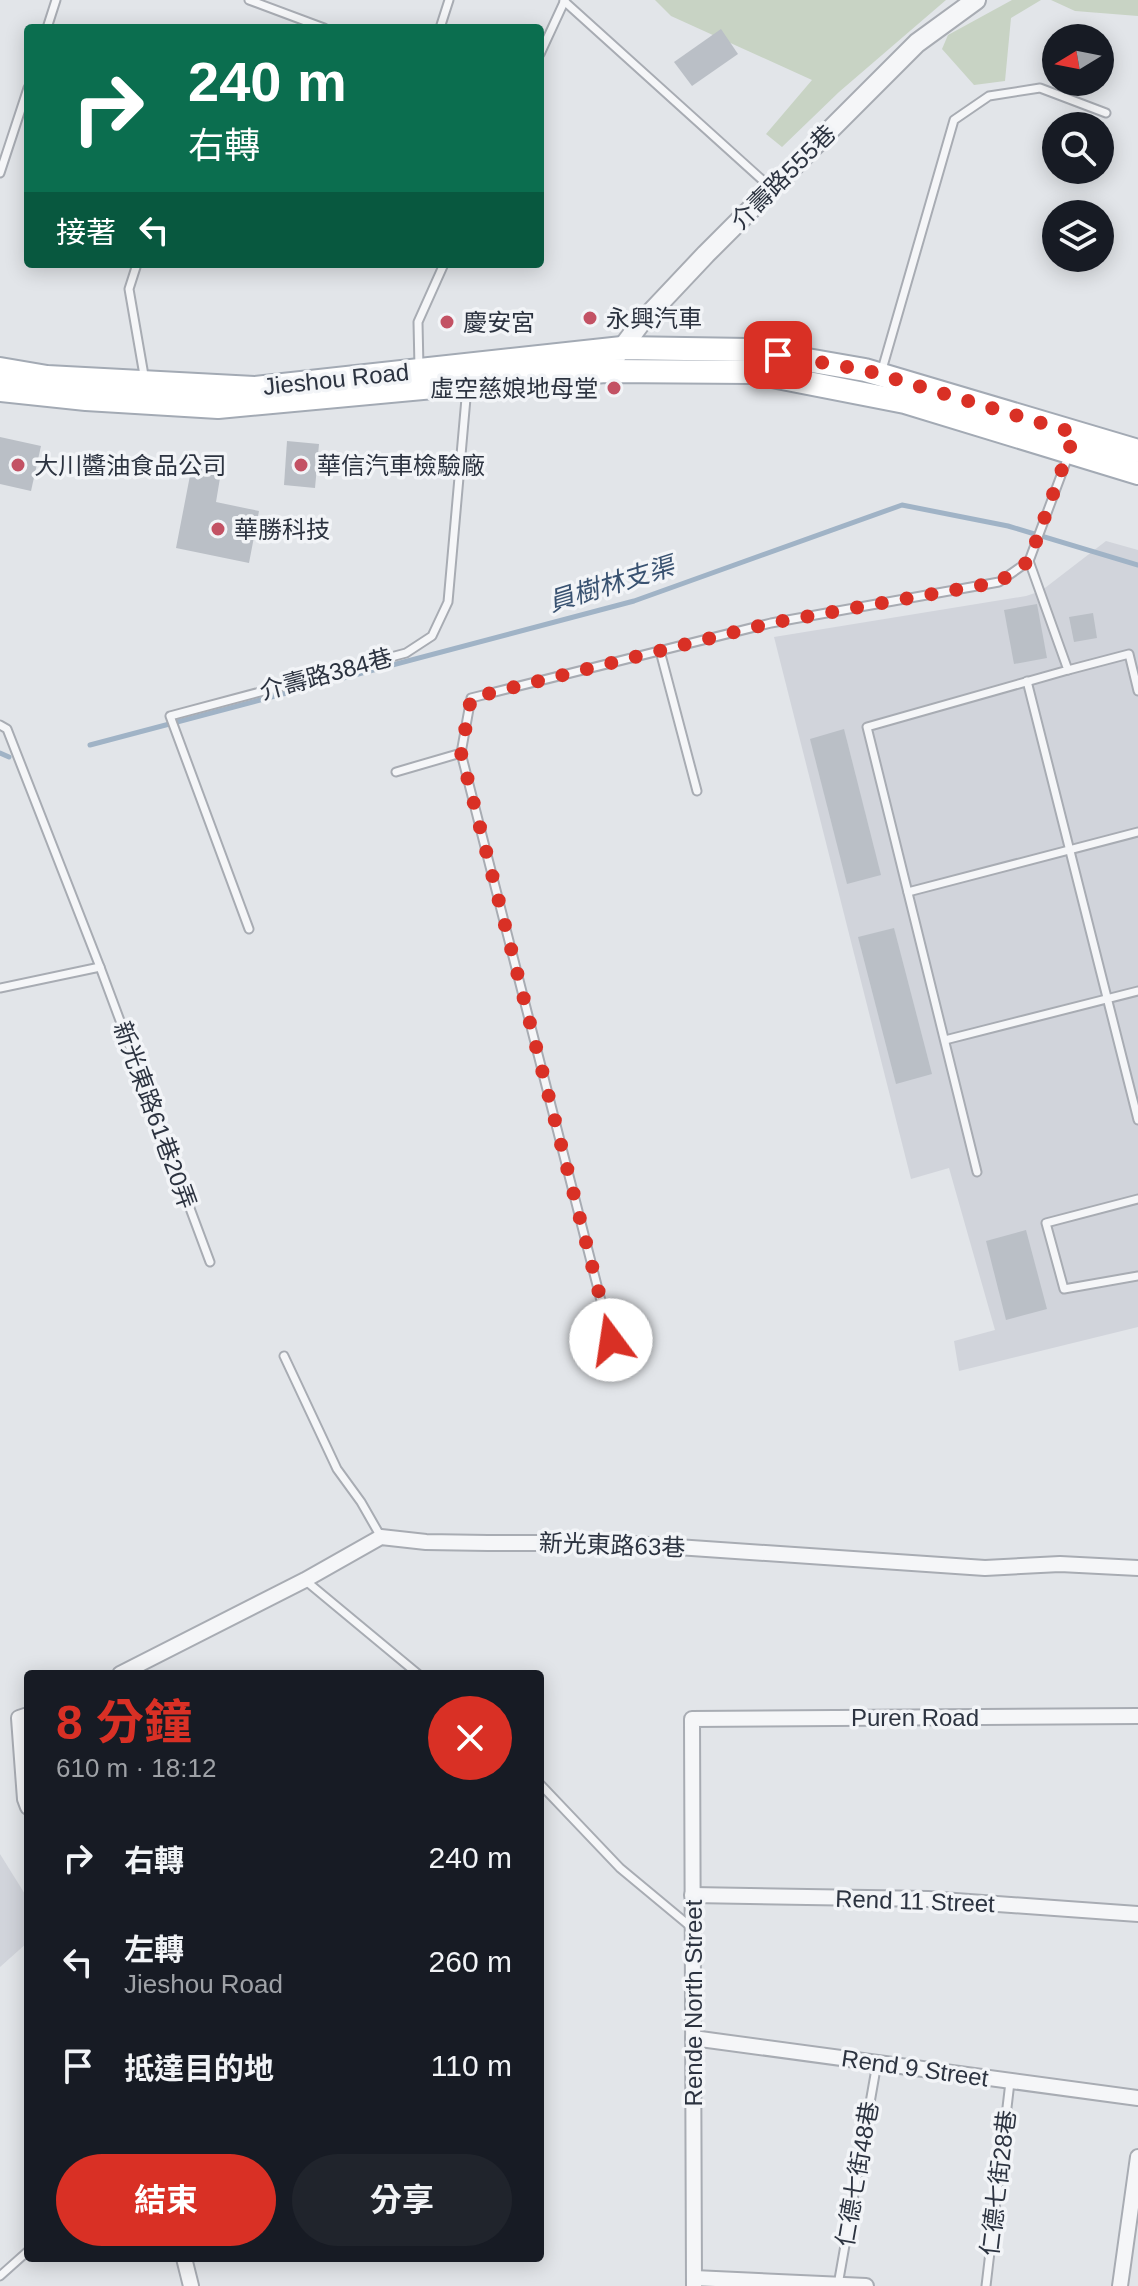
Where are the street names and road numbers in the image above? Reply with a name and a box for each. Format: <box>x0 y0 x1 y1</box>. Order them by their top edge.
street label: 介壽路555巷 <box>725 119 841 235</box>
street label: Jieshou Road <box>262 358 410 400</box>
street label: 介壽路384巷 <box>257 643 395 705</box>
street label: 新光東路61巷20弄 <box>109 1018 201 1212</box>
street label: 新光東路63巷 <box>538 1529 686 1561</box>
street label: Puren Road <box>851 1704 979 1731</box>
street label: Rend 11 Street <box>835 1885 996 1917</box>
street label: Rende North Street <box>680 1899 707 2106</box>
street label: Rend 9 Street <box>840 2044 991 2092</box>
street label: 仁德七街48巷 <box>831 2099 883 2249</box>
street label: 仁德七街28巷 <box>976 2109 1020 2257</box>

